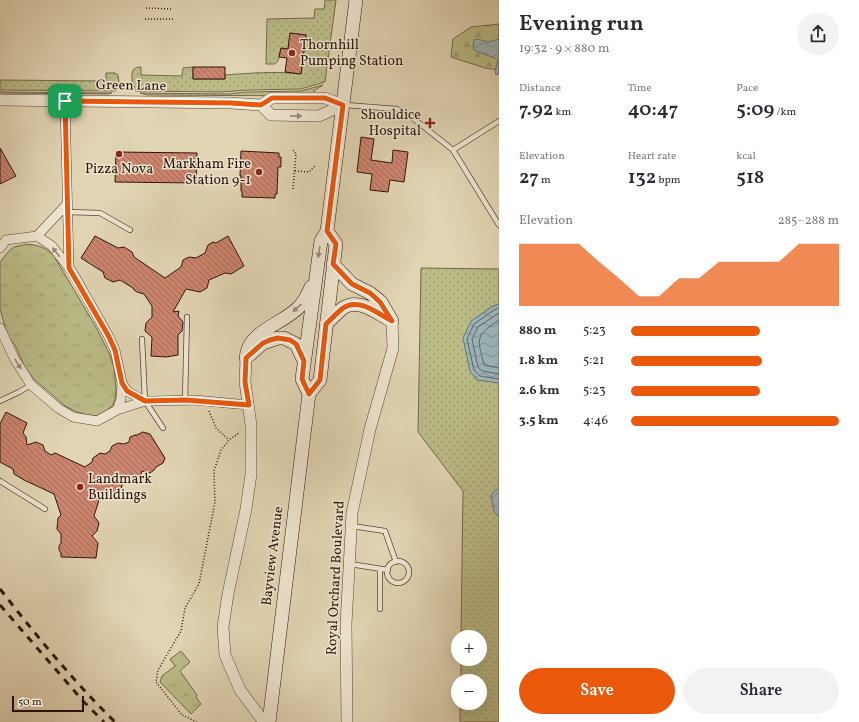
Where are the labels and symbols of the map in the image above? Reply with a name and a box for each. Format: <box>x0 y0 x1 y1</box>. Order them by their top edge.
place label: Thornhill Pumping Station <box>300 36 403 71</box>
marker: Thornhill Pumping Station <box>287 48 297 58</box>
street label: Green Lane <box>96 76 167 96</box>
pin <box>48 84 82 118</box>
place label: Shouldice Hospital <box>360 106 421 141</box>
one-way arrow <box>290 113 303 119</box>
marker: Shouldice Hospital <box>424 117 436 129</box>
marker: Pizza Nova <box>114 149 124 159</box>
place label: Markham Fire Station 9-1 <box>163 155 251 190</box>
place label: Pizza Nova <box>85 160 153 179</box>
marker: Markham Fire Station 9-1 <box>254 167 264 177</box>
one-way arrow <box>52 246 61 257</box>
one-way arrow <box>316 246 322 258</box>
one-way arrow <box>292 303 302 312</box>
one-way arrow <box>14 359 22 369</box>
place label: Landmark Buildings <box>88 470 152 505</box>
marker: Landmark Buildings <box>75 482 85 492</box>
street label: Royal Orchard Boulevard <box>322 500 350 656</box>
street label: Bayview Avenue <box>257 505 289 607</box>
scale bar <box>12 694 84 713</box>

